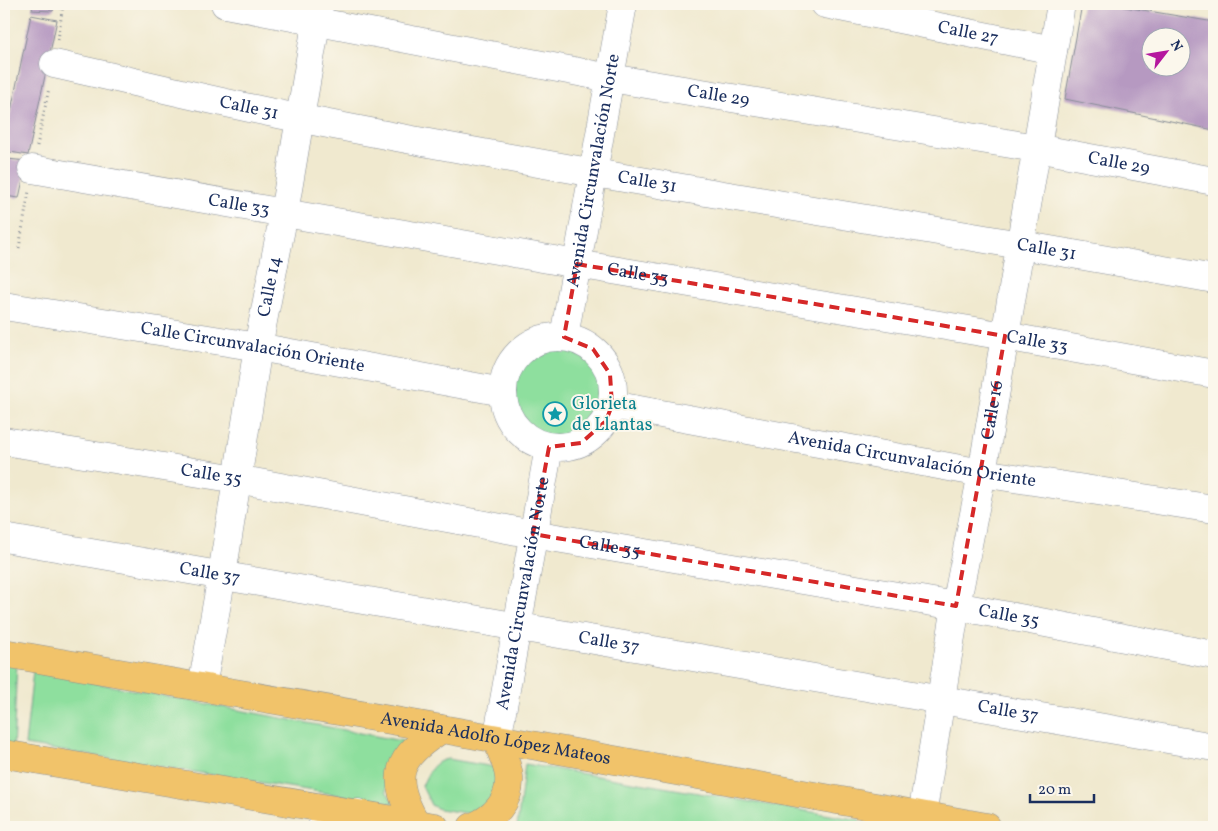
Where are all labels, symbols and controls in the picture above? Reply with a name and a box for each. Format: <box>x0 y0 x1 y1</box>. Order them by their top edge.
street label: Calle 27 <box>935 15 1001 51</box>
north arrow <box>1140 28 1190 78</box>
text: N <box>1165 37 1187 55</box>
street label: Avenida Circunvalación Norte <box>561 52 626 289</box>
street label: Calle 29 <box>686 78 751 113</box>
street label: Calle 31 <box>217 89 281 126</box>
street label: Calle 29 <box>1086 145 1152 181</box>
street label: Calle 31 <box>616 165 679 199</box>
street label: Calle 33 <box>206 187 272 223</box>
street label: Calle 31 <box>1015 232 1078 267</box>
street label: Calle 14 <box>252 254 288 319</box>
street label: Calle 33 <box>605 257 671 292</box>
street label: Calle Circunvalación Oriente <box>139 316 367 379</box>
street label: Calle 33 <box>1004 324 1070 360</box>
street label: Calle 16 <box>975 379 1010 442</box>
place label: Glorieta de Llantas <box>572 392 652 438</box>
place icon: Glorieta de Llantas <box>542 401 568 427</box>
street label: Avenida Circunvalación Oriente <box>786 425 1038 494</box>
street label: Calle 35 <box>179 458 244 492</box>
street label: Avenida Circunvalación Norte <box>490 475 556 712</box>
street label: Calle 35 <box>577 530 642 565</box>
street label: Calle 37 <box>177 556 242 591</box>
street label: Calle 35 <box>976 598 1041 634</box>
street label: Calle 37 <box>577 625 642 660</box>
street label: Calle 37 <box>976 694 1041 729</box>
street label: Avenida Adolfo López Mateos <box>378 706 613 772</box>
scale bar <box>1030 771 1094 803</box>
text: 20 m <box>1038 780 1071 801</box>

